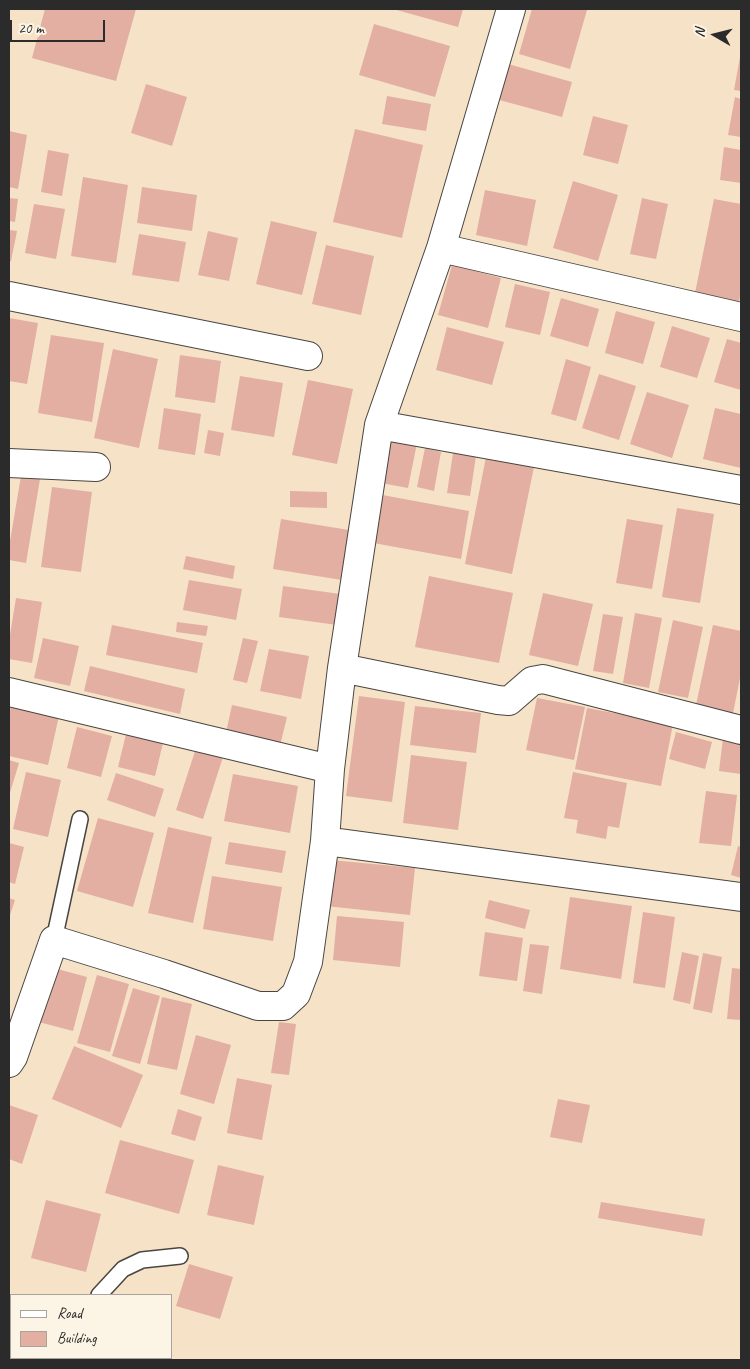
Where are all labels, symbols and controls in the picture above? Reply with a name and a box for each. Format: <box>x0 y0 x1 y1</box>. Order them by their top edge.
scale bar <box>12 10 108 42</box>
north arrow <box>690 10 740 60</box>
text: 20 m <box>18 19 44 38</box>
text: N <box>691 27 709 38</box>
legend <box>10 1294 172 1359</box>
text: Road <box>57 1304 82 1323</box>
text: Building <box>57 1329 96 1348</box>

